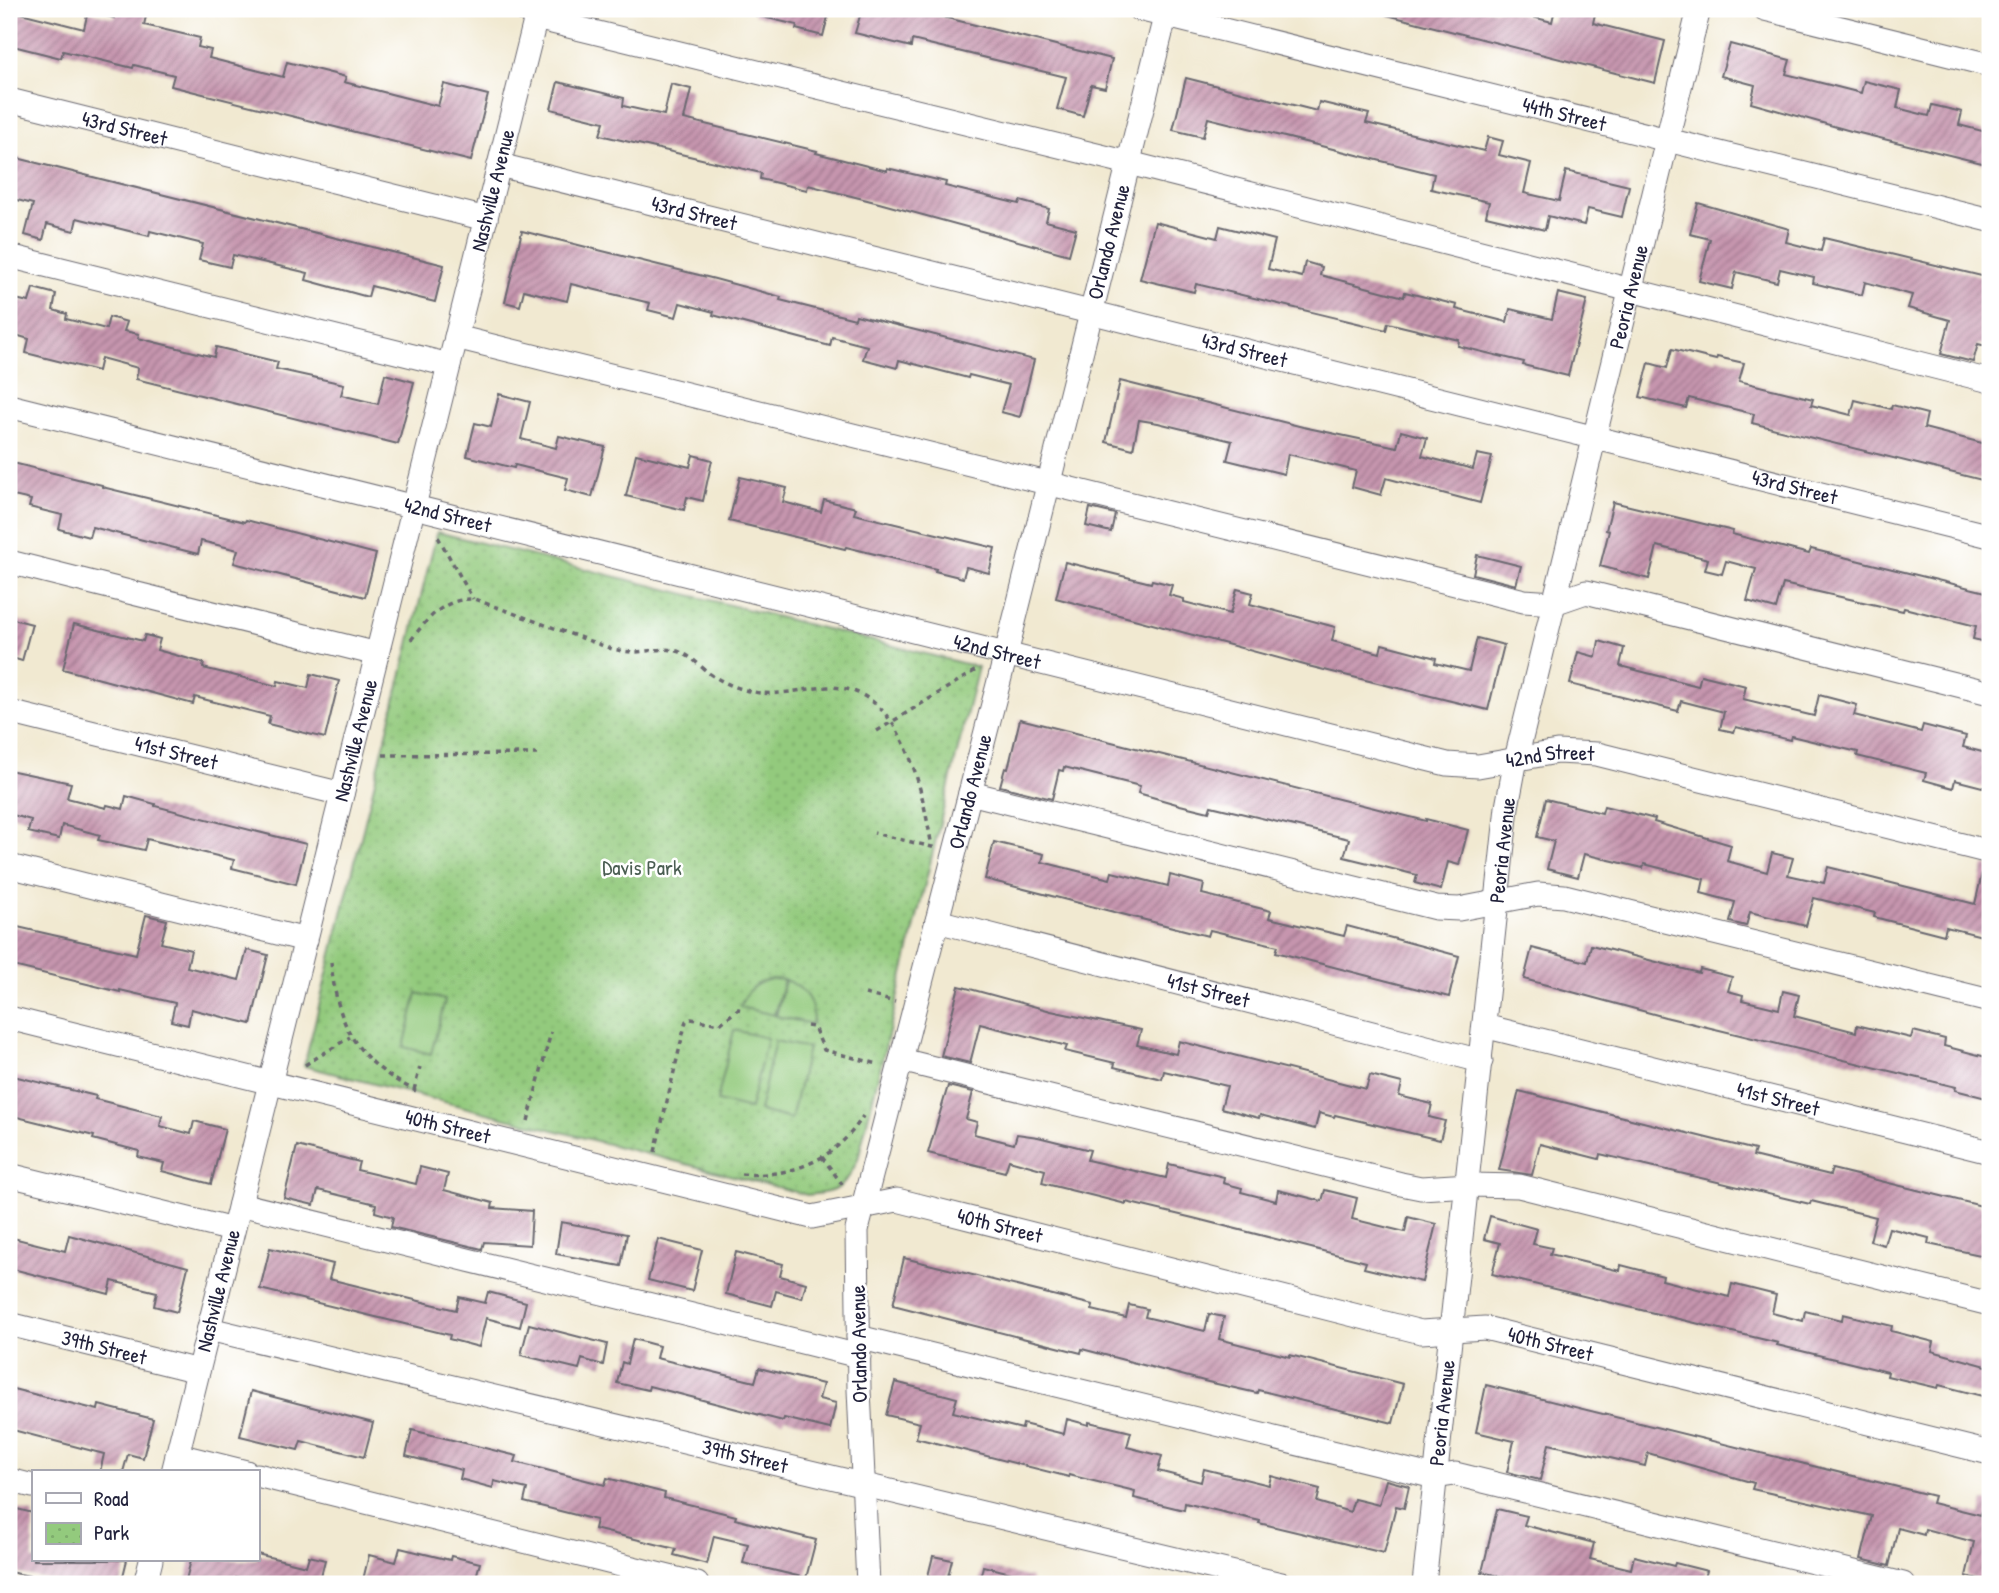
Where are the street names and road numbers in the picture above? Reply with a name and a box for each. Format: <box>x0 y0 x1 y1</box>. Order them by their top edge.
street label: 44th Street <box>1519 90 1610 138</box>
street label: 43rd Street <box>79 104 171 153</box>
street label: Nashville Avenue <box>463 126 521 254</box>
street label: Orlando Avenue <box>1080 181 1137 302</box>
street label: 43rd Street <box>648 188 741 238</box>
street label: Peoria Avenue <box>1602 242 1655 352</box>
street label: 43rd Street <box>1199 325 1291 375</box>
street label: 43rd Street <box>1749 462 1841 512</box>
street label: 42nd Street <box>401 490 495 540</box>
street label: 42nd Street <box>950 627 1044 676</box>
street label: Nashville Avenue <box>326 676 384 804</box>
street label: 41st Street <box>132 728 221 777</box>
street label: Orlando Avenue <box>941 731 999 852</box>
street label: 42nd Street <box>1503 737 1596 775</box>
street label: Peoria Avenue <box>1482 795 1523 904</box>
street label: 41st Street <box>1164 966 1254 1015</box>
street label: 41st Street <box>1734 1074 1823 1123</box>
street label: 40th Street <box>402 1102 494 1151</box>
street label: 40th Street <box>954 1201 1046 1250</box>
street label: Nashville Avenue <box>189 1226 247 1355</box>
street label: Orlando Avenue <box>843 1285 874 1403</box>
street label: 40th Street <box>1505 1319 1597 1368</box>
street label: 39th Street <box>59 1323 151 1372</box>
street label: Peoria Avenue <box>1422 1359 1462 1467</box>
street label: 39th Street <box>699 1432 792 1480</box>

